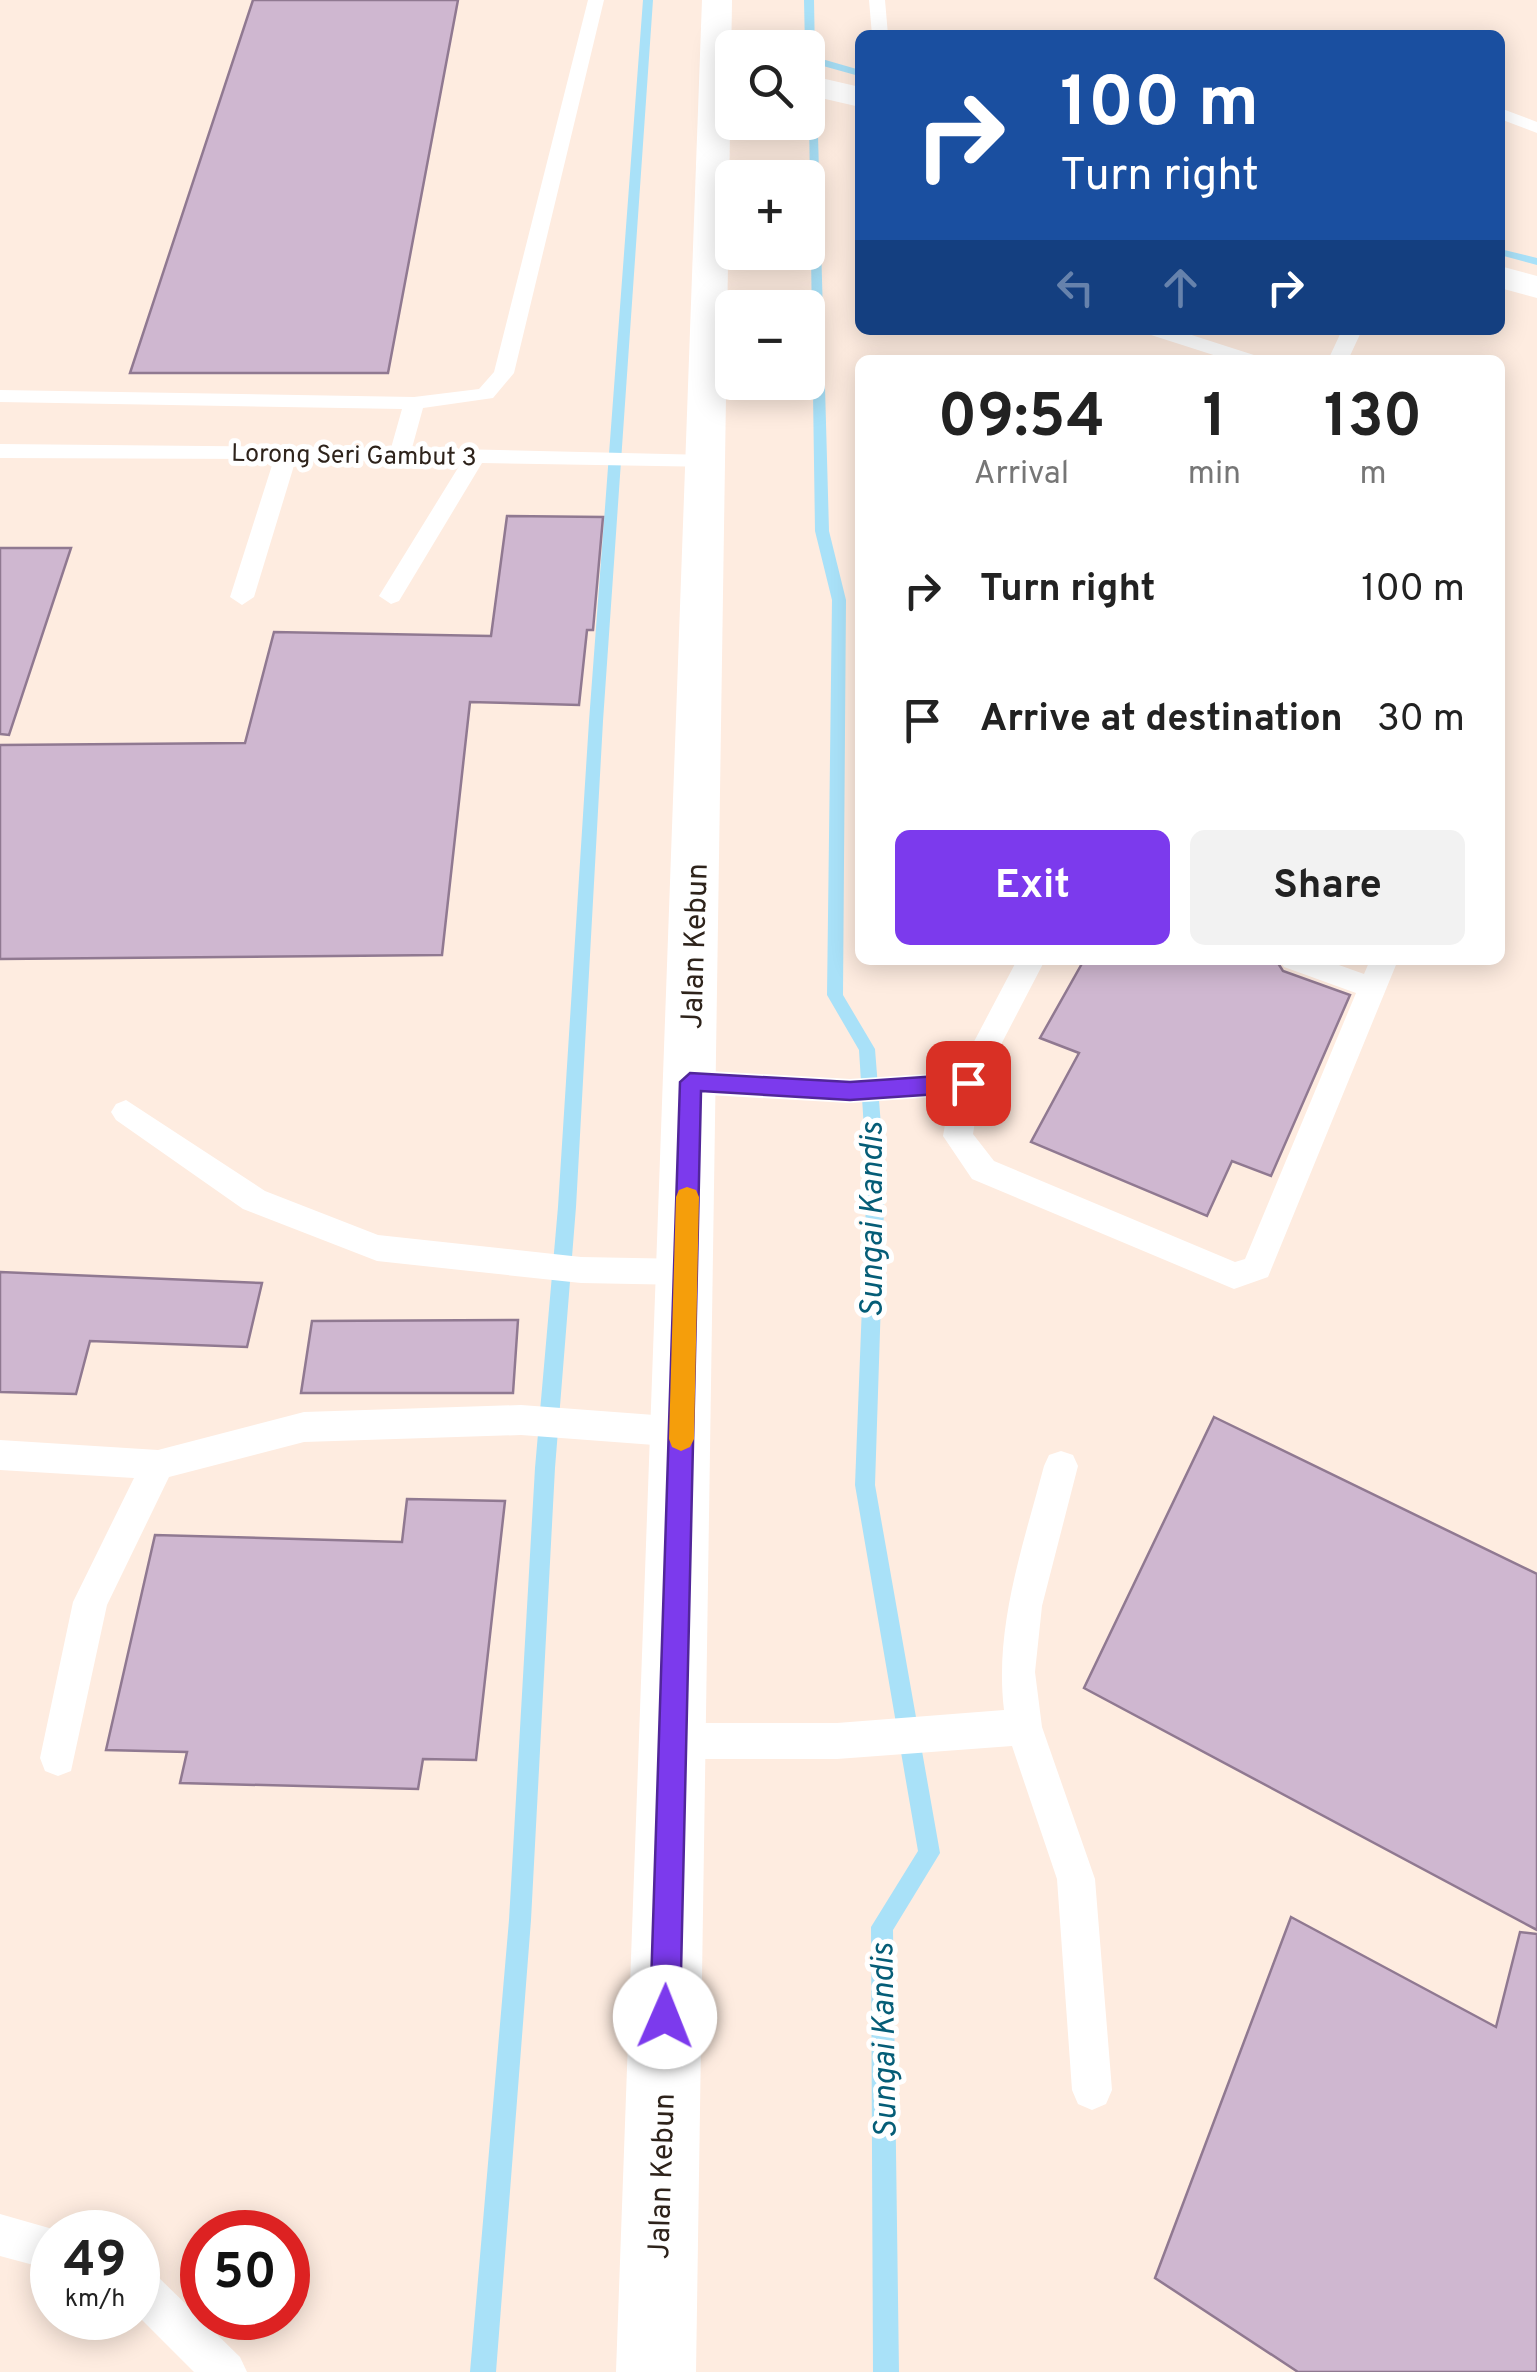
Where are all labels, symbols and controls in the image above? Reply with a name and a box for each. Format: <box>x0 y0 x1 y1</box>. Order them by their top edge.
map controls <box>715 30 825 400</box>
button: search <box>715 30 825 140</box>
text: 100 m <box>1060 62 1259 151</box>
icon: right <box>895 70 1025 200</box>
text: Turn right <box>1060 149 1259 206</box>
button: + <box>715 160 825 270</box>
icon: left <box>1048 260 1103 315</box>
icon: ahead <box>1153 260 1208 315</box>
icon: right <box>1258 260 1313 315</box>
button: − <box>715 290 825 400</box>
text: 09:54 <box>938 382 1105 458</box>
text: 1 <box>1202 382 1226 458</box>
text: 130 <box>1324 382 1422 458</box>
street label: Lorong Seri Gambut 3 <box>231 439 477 475</box>
text: Arrival <box>974 455 1069 495</box>
text: min <box>1188 455 1241 495</box>
text: m <box>1359 455 1387 495</box>
icon: right <box>895 563 950 618</box>
text: Turn right <box>980 566 1155 615</box>
text: 100 m <box>1361 566 1465 615</box>
icon: arrive <box>895 693 950 748</box>
text: Arrive at destination <box>980 696 1343 745</box>
text: 30 m <box>1377 696 1465 745</box>
button: Exit <box>895 830 1170 945</box>
button: Share <box>1190 830 1465 945</box>
street label: Jalan Kebun <box>675 862 718 1030</box>
pin <box>926 1041 1011 1126</box>
icon: arrive <box>941 1056 996 1111</box>
water label: Sungai Kandis <box>854 1121 894 1318</box>
water label: Sungai Kandis <box>864 1942 908 2139</box>
position arrow <box>613 1965 717 2069</box>
street label: Jalan Kebun <box>642 2092 685 2260</box>
speed limit sign: 50 <box>180 2210 310 2340</box>
text: 49 <box>64 2231 126 2294</box>
text: km/h <box>65 2284 125 2316</box>

